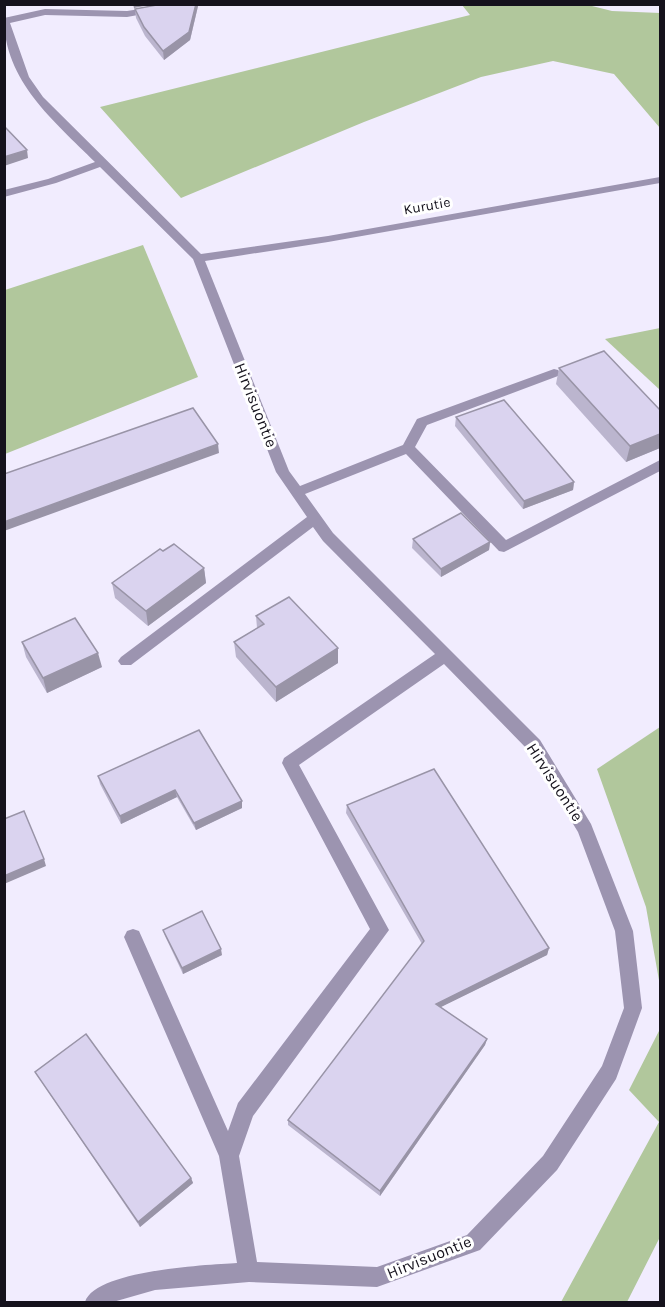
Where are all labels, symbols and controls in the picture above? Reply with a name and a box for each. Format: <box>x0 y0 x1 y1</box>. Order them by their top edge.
street label: Kurutie <box>402 194 452 218</box>
street label: Hirvisuontie <box>230 360 282 450</box>
street label: Hirvisuontie <box>523 739 587 825</box>
street label: Hirvisuontie <box>384 1231 474 1283</box>

